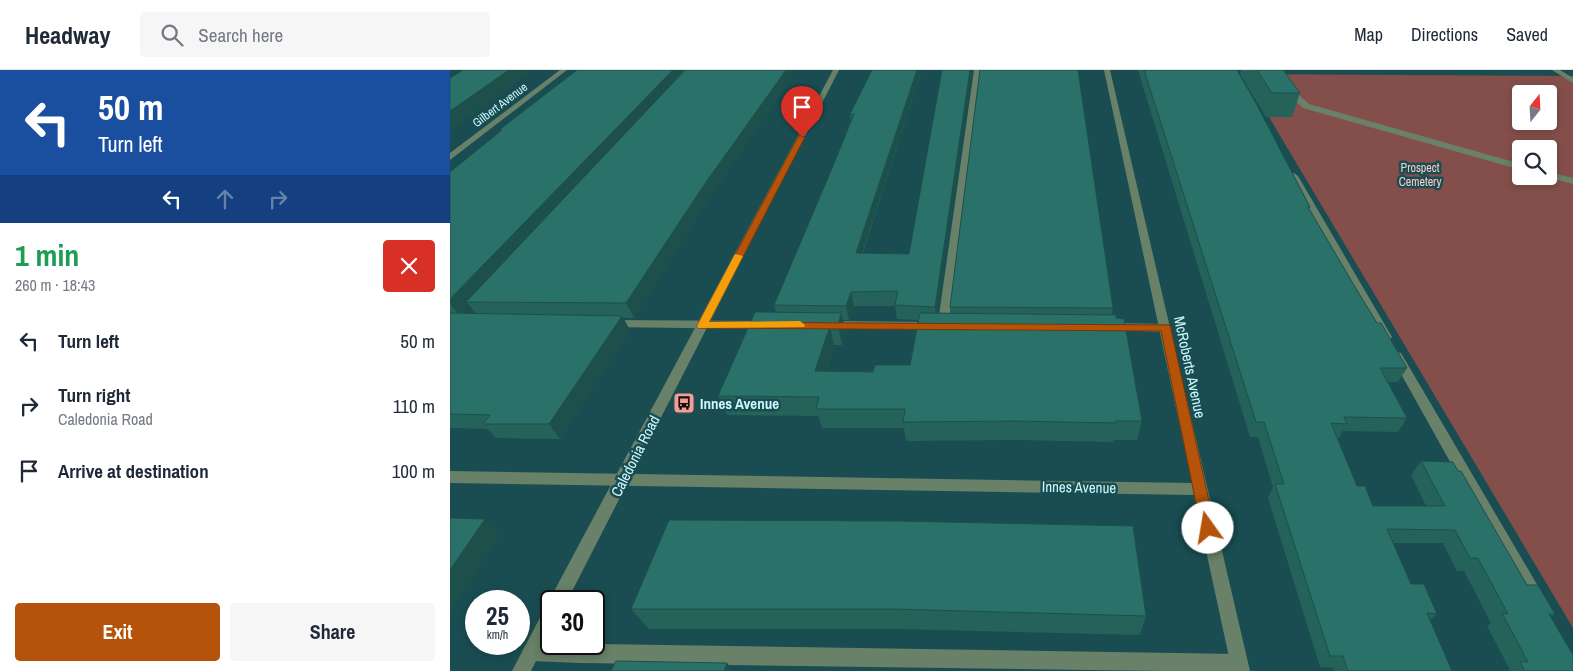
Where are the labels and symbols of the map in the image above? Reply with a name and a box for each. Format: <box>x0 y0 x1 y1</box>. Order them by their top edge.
street label: Gilbert Avenue <box>469 79 531 131</box>
north arrow <box>1512 85 1558 130</box>
pin <box>781 86 823 137</box>
park label: Prospect Cemetery <box>1399 160 1441 190</box>
street label: McRoberts Avenue <box>1169 314 1211 420</box>
bus stop icon: Innes Avenue <box>672 391 696 415</box>
place label: Innes Avenue <box>700 393 779 414</box>
street label: Caledonia Road <box>605 412 665 500</box>
street label: Innes Avenue <box>1042 476 1117 498</box>
position arrow <box>1181 501 1233 553</box>
speed limit sign: 30 <box>540 590 605 655</box>

